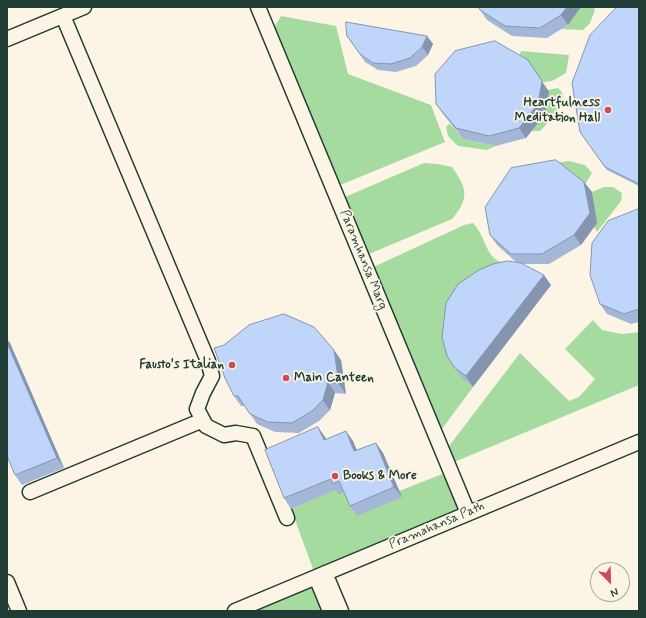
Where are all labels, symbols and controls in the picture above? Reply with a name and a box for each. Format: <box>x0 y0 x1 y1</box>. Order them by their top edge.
place label: Heartfulness Meditation Hall <box>515 95 600 126</box>
marker: Heartfulness Meditation Hall <box>603 105 613 115</box>
street label: Paramhansa Marg <box>336 208 390 312</box>
place label: Fausto's Italian <box>139 357 224 373</box>
marker: Fausto's Italian <box>227 360 237 370</box>
place label: Main Canteen <box>294 370 374 386</box>
marker: Main Canteen <box>281 373 291 383</box>
place label: Books & More <box>343 468 417 484</box>
marker: Books & More <box>330 471 340 481</box>
street label: Pramahansa Path <box>387 499 487 553</box>
north arrow <box>590 562 630 602</box>
text: N <box>608 584 620 600</box>

